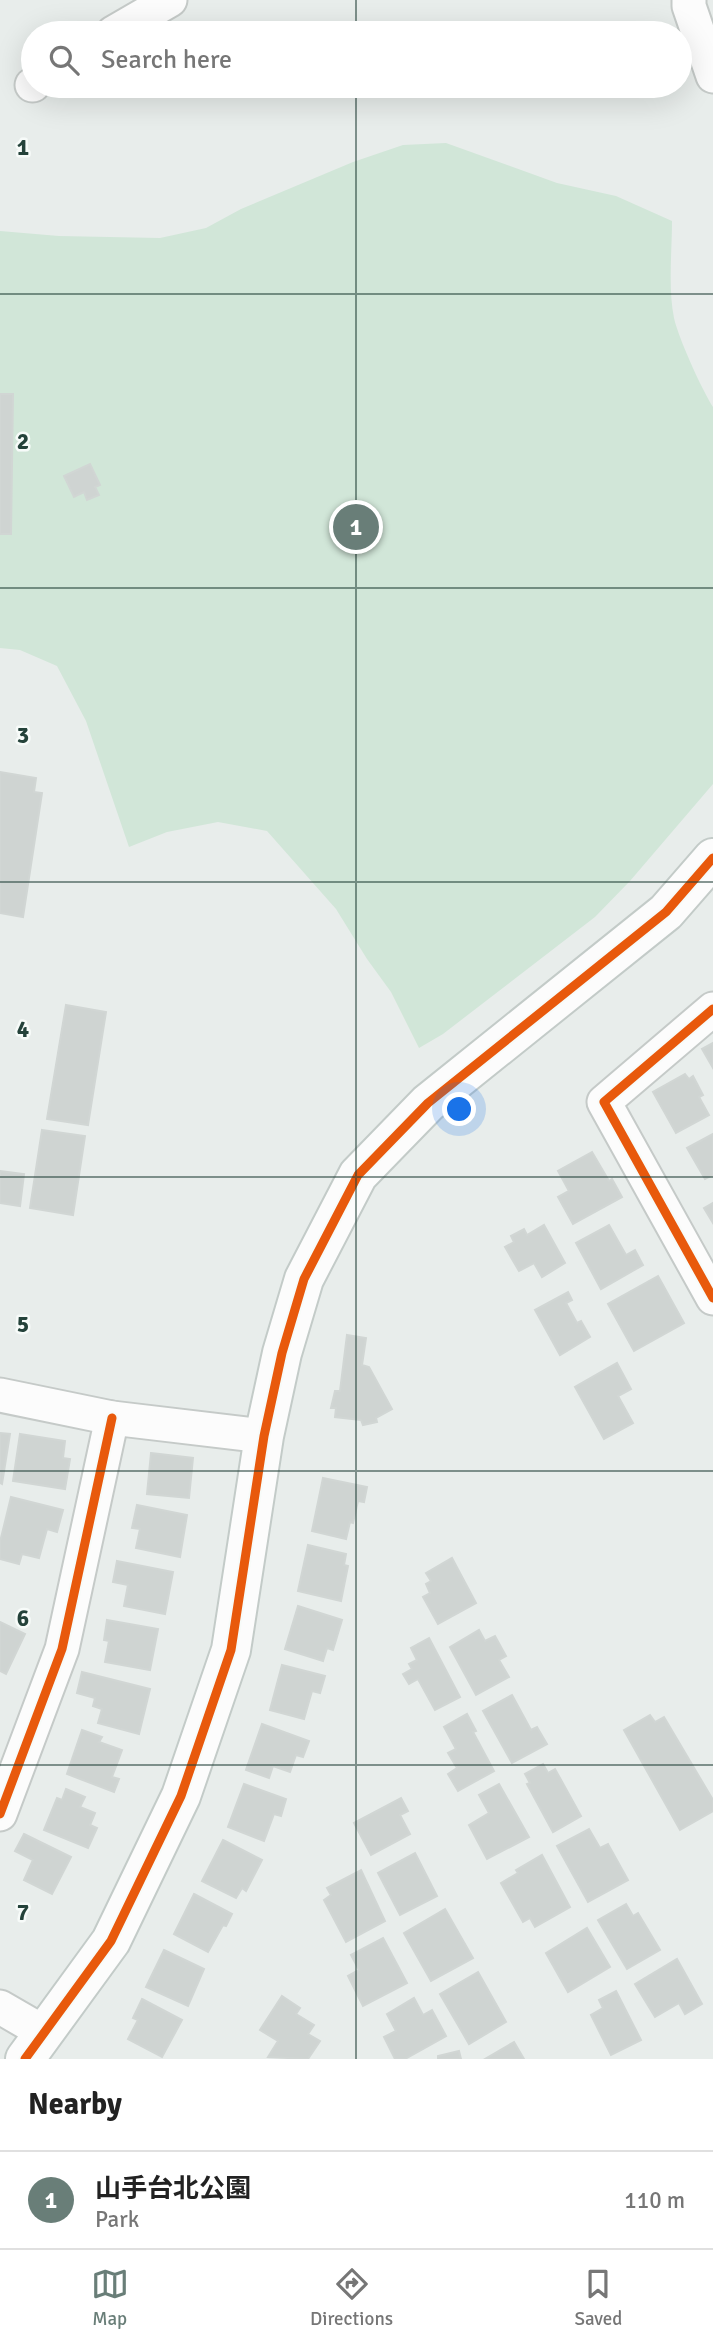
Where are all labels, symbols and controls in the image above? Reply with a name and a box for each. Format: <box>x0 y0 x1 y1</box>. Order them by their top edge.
search box <box>21 21 692 98</box>
icon: search <box>45 41 83 79</box>
text: Search here <box>101 44 232 76</box>
text: 1 <box>17 133 29 162</box>
text: 2 <box>17 427 29 456</box>
pin: 1 <box>333 501 379 553</box>
text: 3 <box>17 721 29 750</box>
text: 4 <box>17 1015 29 1044</box>
your location <box>442 1092 476 1126</box>
text: 5 <box>17 1310 29 1339</box>
text: 6 <box>17 1604 29 1633</box>
text: 7 <box>17 1898 29 1927</box>
text: Nearby <box>28 2086 122 2123</box>
text: 山手台北公園 <box>95 2173 251 2205</box>
text: 1 <box>45 2186 57 2215</box>
text: 110 m <box>624 2186 685 2215</box>
text: Park <box>95 2205 139 2234</box>
tab: Map <box>91 2265 129 2331</box>
tab: Directions <box>310 2265 393 2331</box>
tab: Saved <box>574 2265 622 2331</box>

